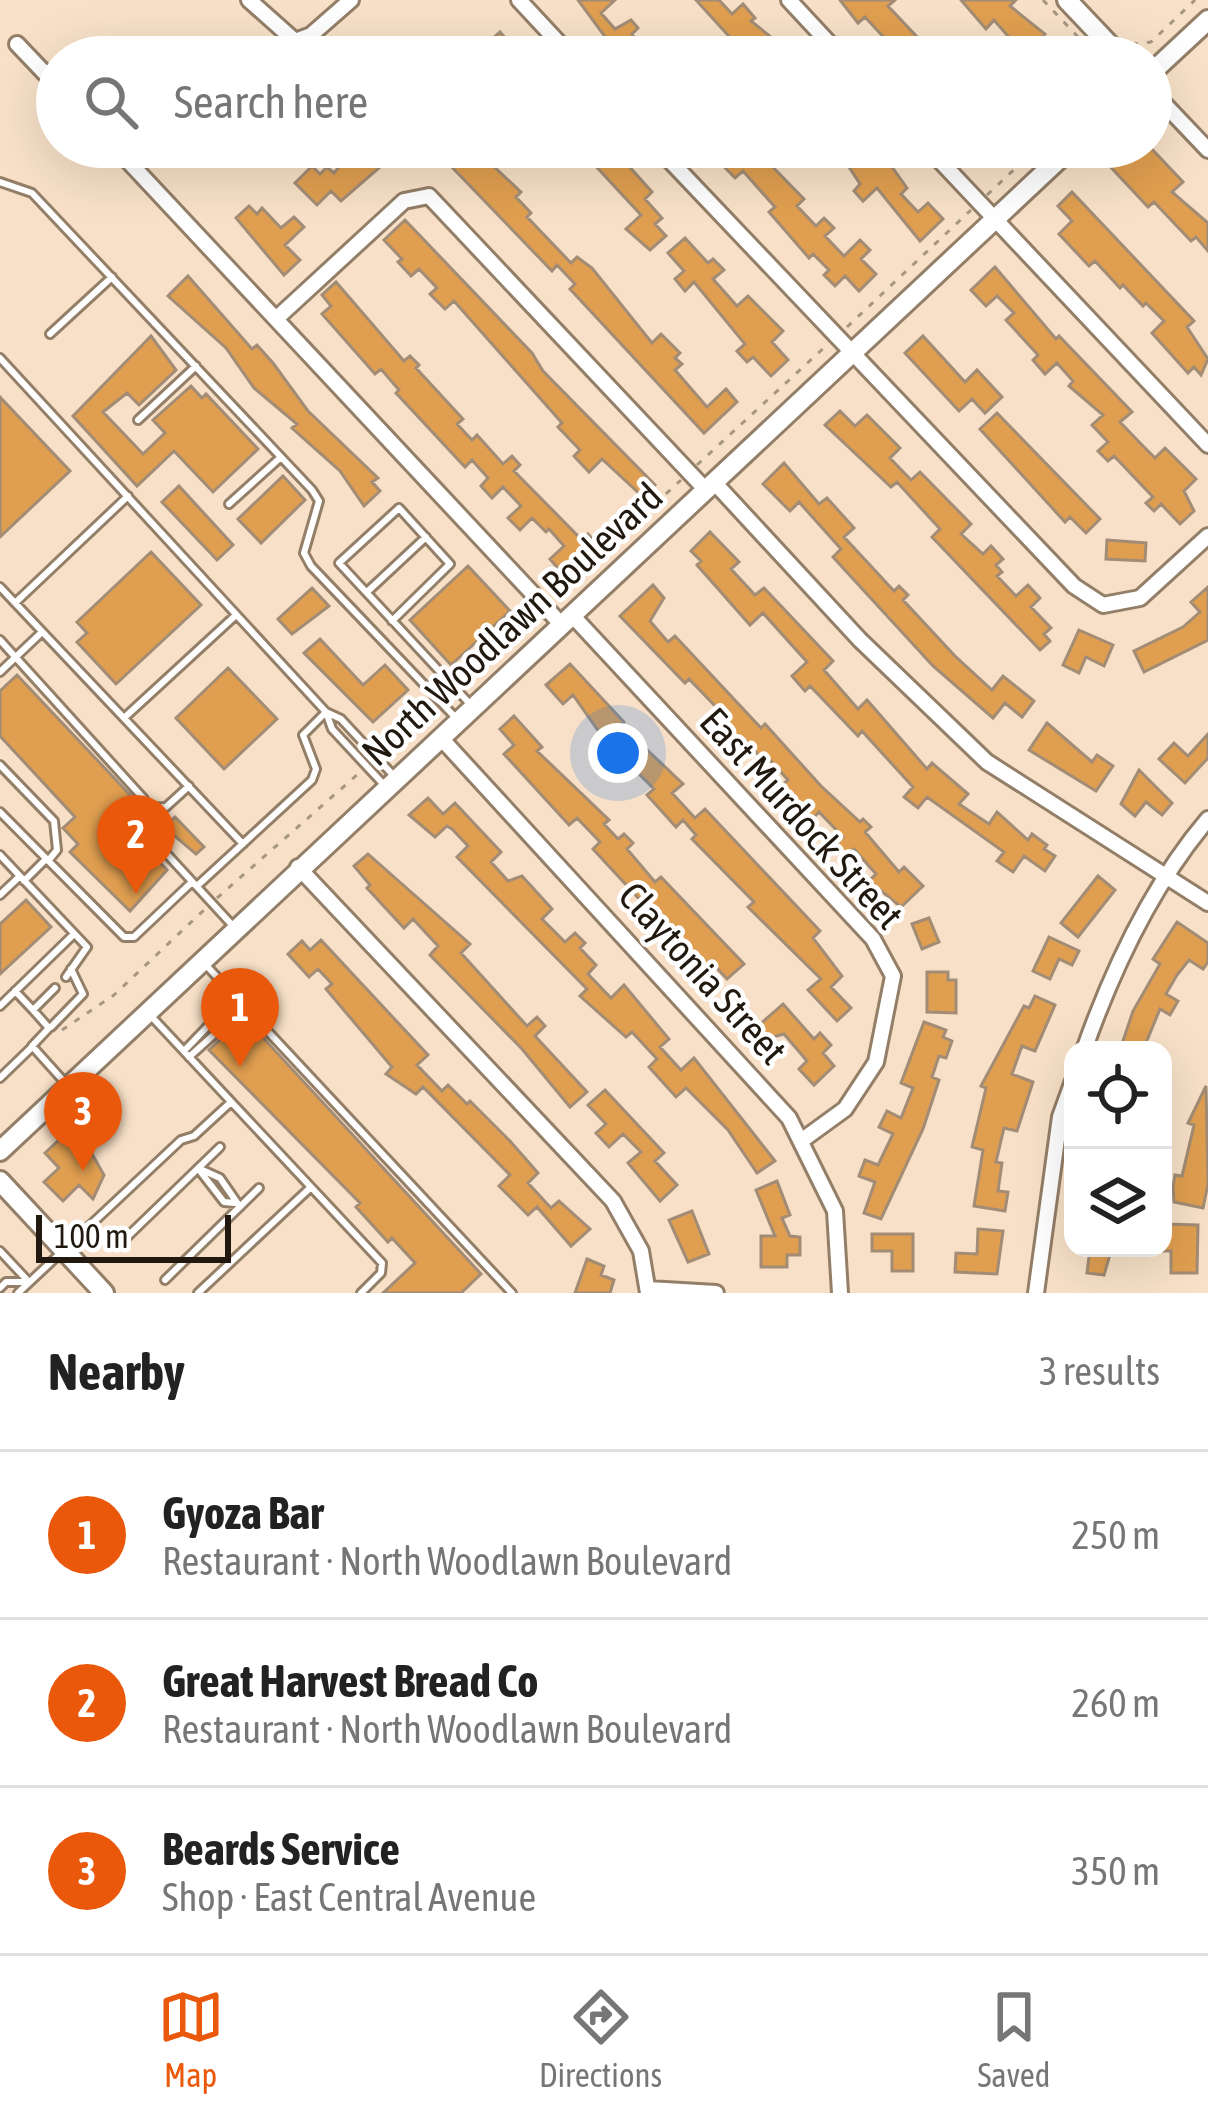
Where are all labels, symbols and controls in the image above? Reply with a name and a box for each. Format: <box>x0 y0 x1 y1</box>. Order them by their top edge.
search box <box>36 36 1172 168</box>
icon: search <box>78 69 144 135</box>
text: Search here <box>174 76 368 128</box>
street label: North Woodlawn Boulevard <box>353 474 671 774</box>
street label: East Murdock Street <box>692 699 912 937</box>
your location <box>588 723 648 783</box>
pin: 2 <box>97 795 175 894</box>
street label: Claytonia Street <box>610 873 796 1073</box>
pin: 1 <box>201 968 279 1067</box>
map controls <box>1064 1041 1172 1257</box>
button: locate <box>1064 1041 1172 1149</box>
pin: 3 <box>44 1072 122 1171</box>
button: layers <box>1064 1149 1172 1257</box>
scale bar <box>36 1209 231 1262</box>
text: 100 m <box>54 1217 129 1255</box>
text: Nearby <box>48 1342 185 1401</box>
text: 3 results <box>1039 1349 1160 1393</box>
text: Gyoza Bar <box>162 1487 323 1539</box>
text: 1 <box>78 1513 96 1557</box>
text: 250 m <box>1072 1513 1160 1557</box>
text: Restaurant · North Woodlawn Boulevard <box>162 1539 732 1583</box>
text: Great Harvest Bread Co <box>162 1655 538 1707</box>
text: 2 <box>78 1681 96 1725</box>
text: 260 m <box>1072 1681 1160 1725</box>
text: Restaurant · North Woodlawn Boulevard <box>162 1707 732 1751</box>
text: Beards Service <box>162 1823 400 1875</box>
text: 3 <box>78 1849 96 1893</box>
text: 350 m <box>1072 1849 1160 1893</box>
text: Shop · East Central Avenue <box>162 1875 536 1919</box>
tab: Map <box>158 1984 224 2094</box>
tab: Directions <box>539 1984 662 2094</box>
tab: Saved <box>977 1984 1050 2094</box>

